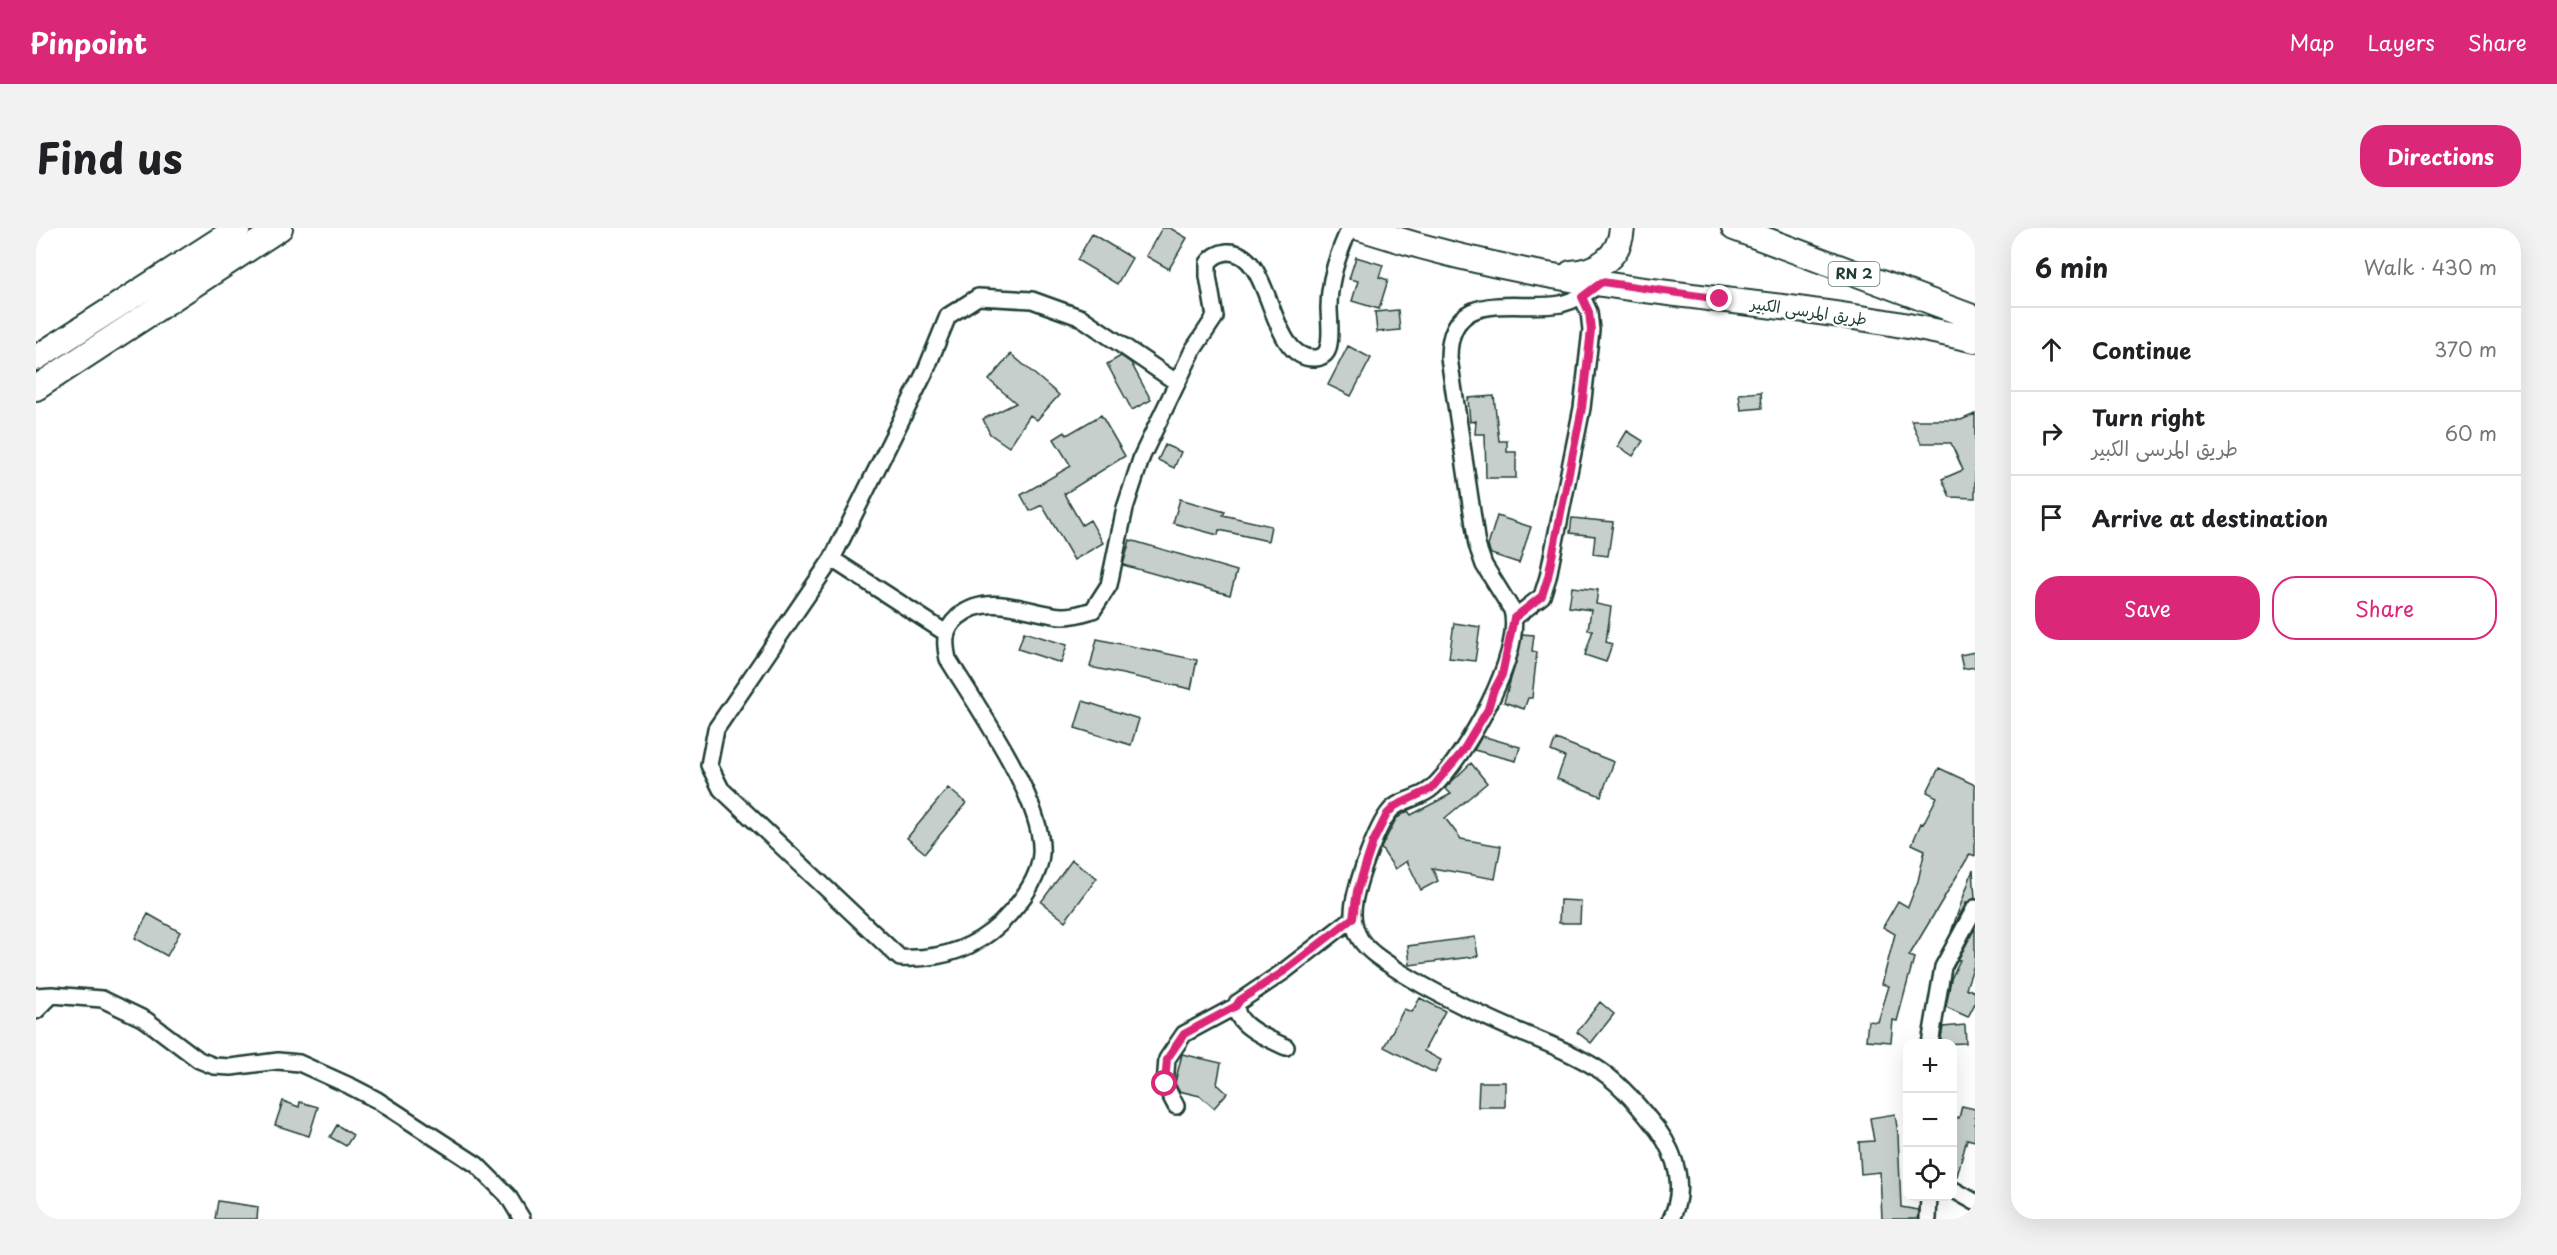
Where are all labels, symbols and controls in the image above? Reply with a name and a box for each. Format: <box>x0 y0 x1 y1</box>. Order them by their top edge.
text: Pinpoint <box>30 21 147 64</box>
text: Map <box>2290 26 2334 58</box>
text: Layers <box>2367 26 2435 58</box>
text: Share <box>2468 26 2527 58</box>
text: Find us <box>36 125 183 188</box>
button: Directions <box>2360 125 2521 187</box>
text: 6 min <box>2035 248 2108 287</box>
text: Walk · 430 m <box>2364 252 2497 282</box>
road number: RN 2 <box>1828 262 1880 286</box>
route end <box>1706 285 1732 311</box>
street label: طريق المرسى الكبير <box>1748 290 1869 330</box>
icon: ahead <box>2035 333 2068 366</box>
text: Continue <box>2092 333 2191 366</box>
text: 370 m <box>2434 334 2497 364</box>
text: Turn right <box>2092 400 2205 433</box>
icon: right <box>2035 417 2068 450</box>
text: 60 m <box>2445 418 2497 448</box>
text: طريق المرسى الكبير <box>2092 433 2238 463</box>
icon: arrive <box>2035 501 2068 534</box>
text: Arrive at destination <box>2092 501 2328 534</box>
button: Save <box>2035 576 2260 640</box>
button: Share <box>2272 576 2497 640</box>
map controls <box>1903 1039 1957 1201</box>
button: + <box>1903 1039 1957 1093</box>
route start <box>1151 1070 1177 1096</box>
button: − <box>1903 1093 1957 1147</box>
button: locate <box>1903 1147 1957 1201</box>

